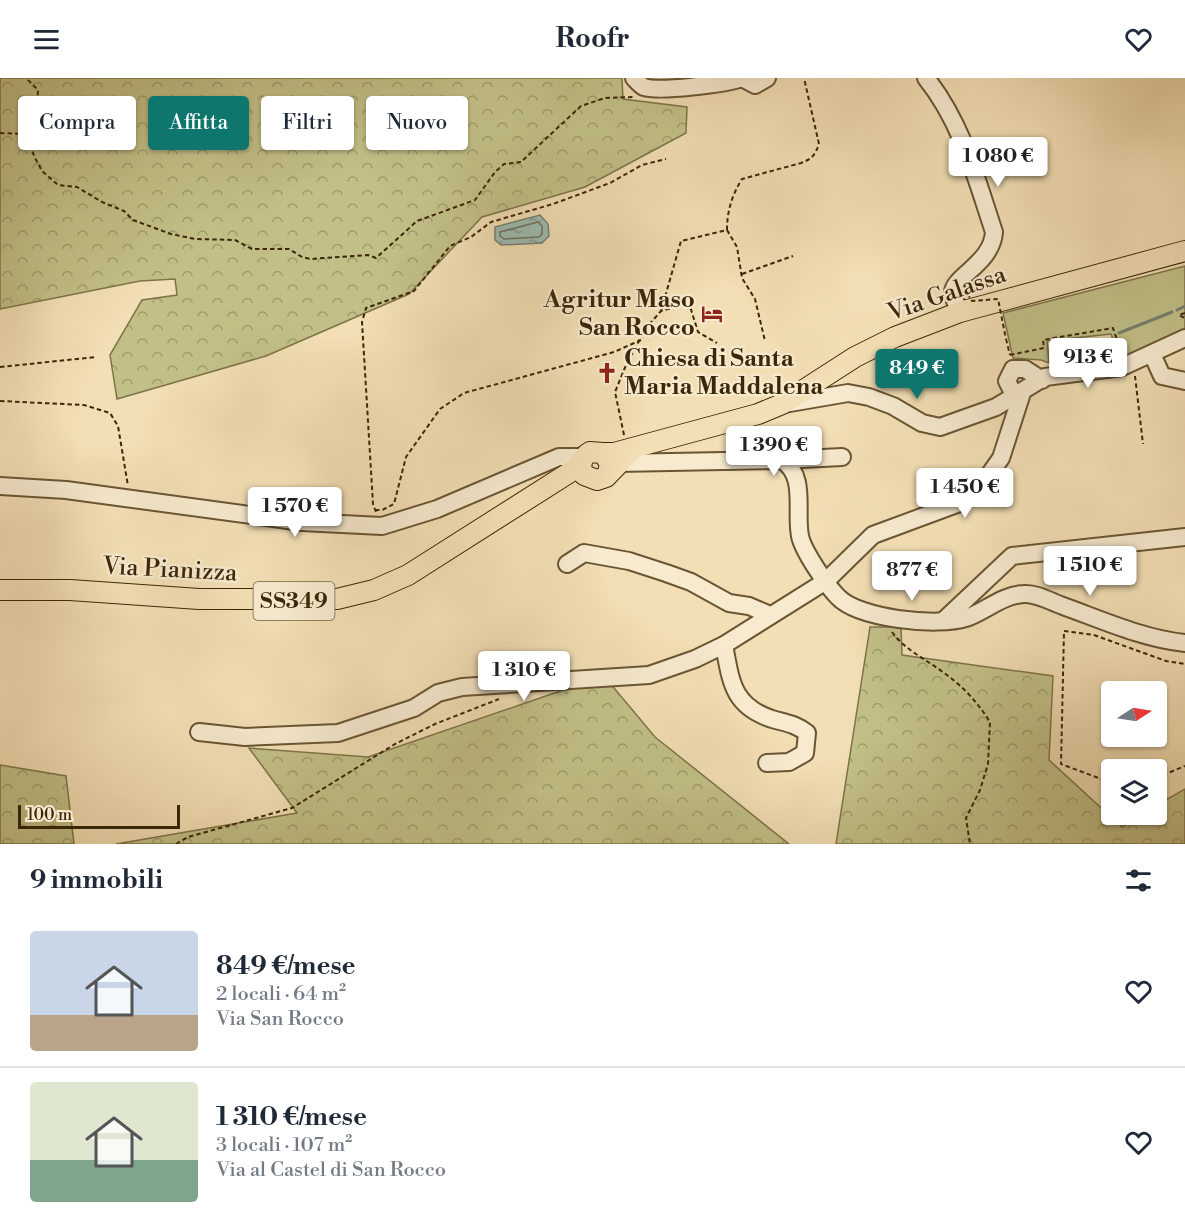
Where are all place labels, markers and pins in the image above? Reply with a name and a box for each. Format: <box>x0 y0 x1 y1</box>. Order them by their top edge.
pin: 1 080 € <box>943 137 1053 188</box>
place label: Agritur Maso San Rocco <box>543 285 695 343</box>
hotel icon: Agritur Maso San Rocco <box>700 302 724 326</box>
pin: 913 € <box>1046 338 1130 389</box>
place label: Chiesa di Santa Maria Maddalena <box>624 344 824 402</box>
pin: 849 € <box>875 349 959 400</box>
church icon: Chiesa di Santa Maria Maddalena <box>595 361 619 385</box>
pin: 1 390 € <box>719 426 829 477</box>
pin: 1 450 € <box>910 468 1020 519</box>
pin: 1 570 € <box>240 487 350 538</box>
pin: 1 510 € <box>1035 546 1145 597</box>
pin: 877 € <box>870 551 954 602</box>
pin: 1 310 € <box>469 651 579 702</box>

